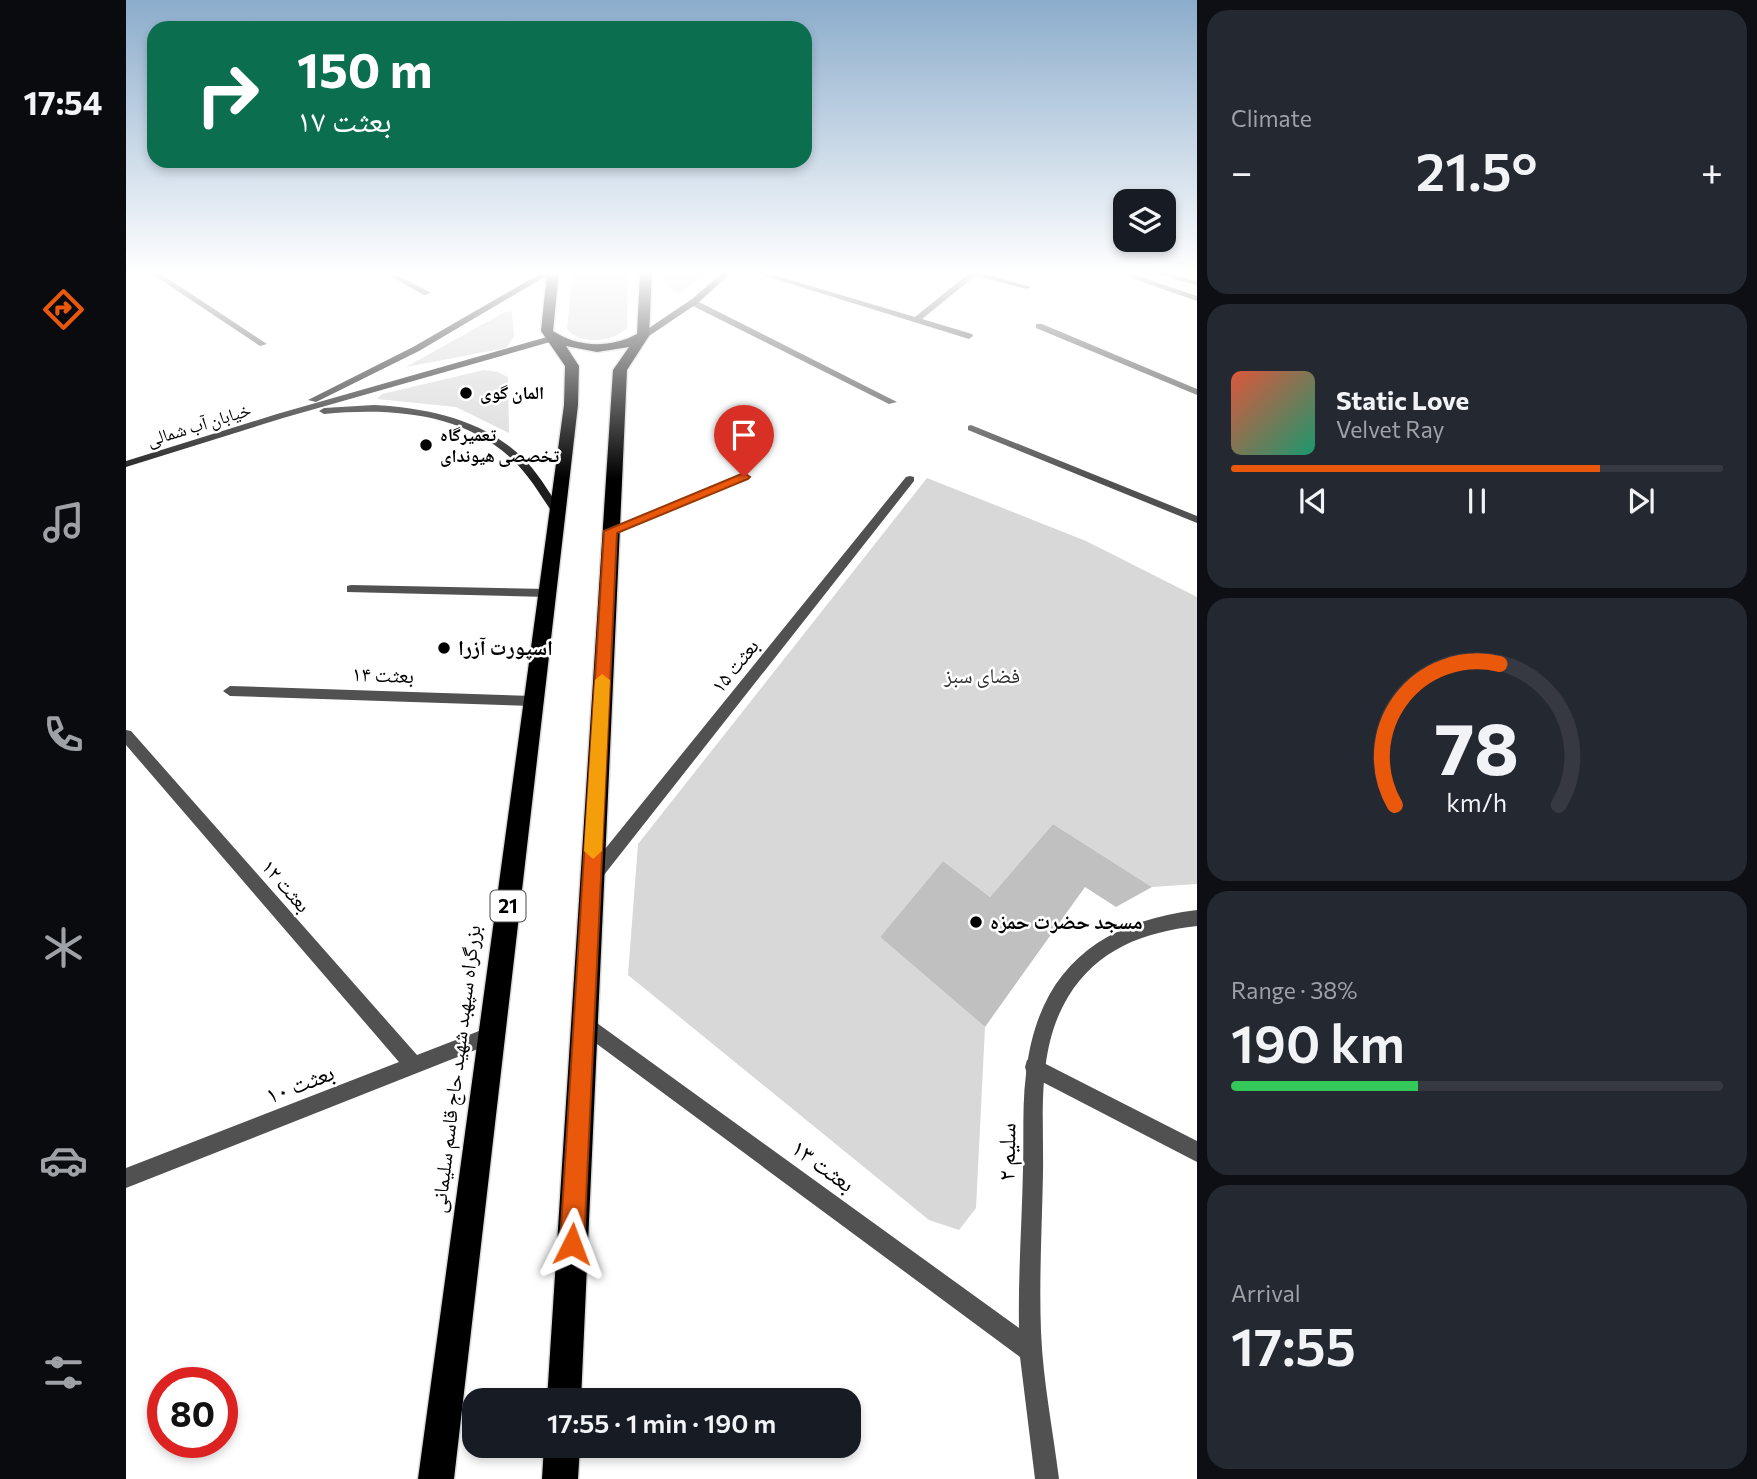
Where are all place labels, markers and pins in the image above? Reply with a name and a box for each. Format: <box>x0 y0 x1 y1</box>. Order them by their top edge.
place label: المان گوی <box>480 381 544 404</box>
marker: المان گوی <box>458 385 474 401</box>
pin <box>714 405 774 477</box>
place label: تعمیرگاه تخصصی هیوندای <box>440 423 559 467</box>
marker: تعمیرگاه تخصصی هیوندای <box>418 437 434 453</box>
place label: اسپورت آزرا <box>458 634 553 660</box>
marker: اسپورت آزرا <box>436 640 452 656</box>
place label: مسجد حضرت حمزه <box>990 908 1143 934</box>
marker: مسجد حضرت حمزه <box>968 914 984 930</box>

